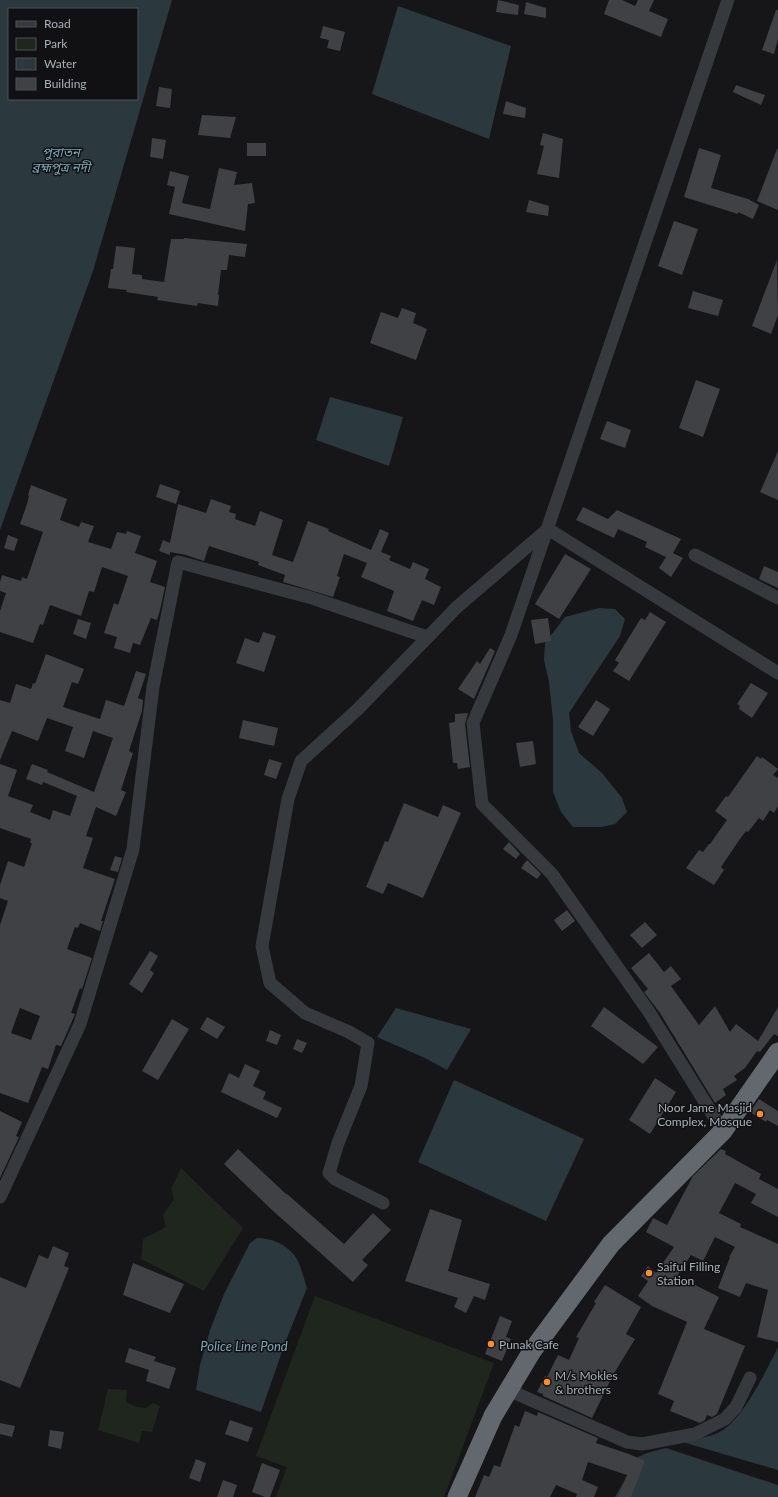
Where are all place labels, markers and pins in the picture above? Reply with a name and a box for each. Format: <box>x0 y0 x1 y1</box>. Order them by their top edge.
place label: Noor Jame Masjid Complex, Mosque <box>657 1100 752 1129</box>
marker: Noor Jame Masjid Complex, Mosque <box>755 1109 765 1119</box>
place label: Saiful Filling Station <box>657 1259 720 1288</box>
marker: Saiful Filling Station <box>644 1268 654 1278</box>
place label: Punak Cafe <box>499 1337 559 1352</box>
marker: Punak Cafe <box>486 1339 496 1349</box>
place label: M/s Mokles & brothers <box>555 1368 618 1397</box>
marker: M/s Mokles & brothers <box>542 1377 552 1387</box>

